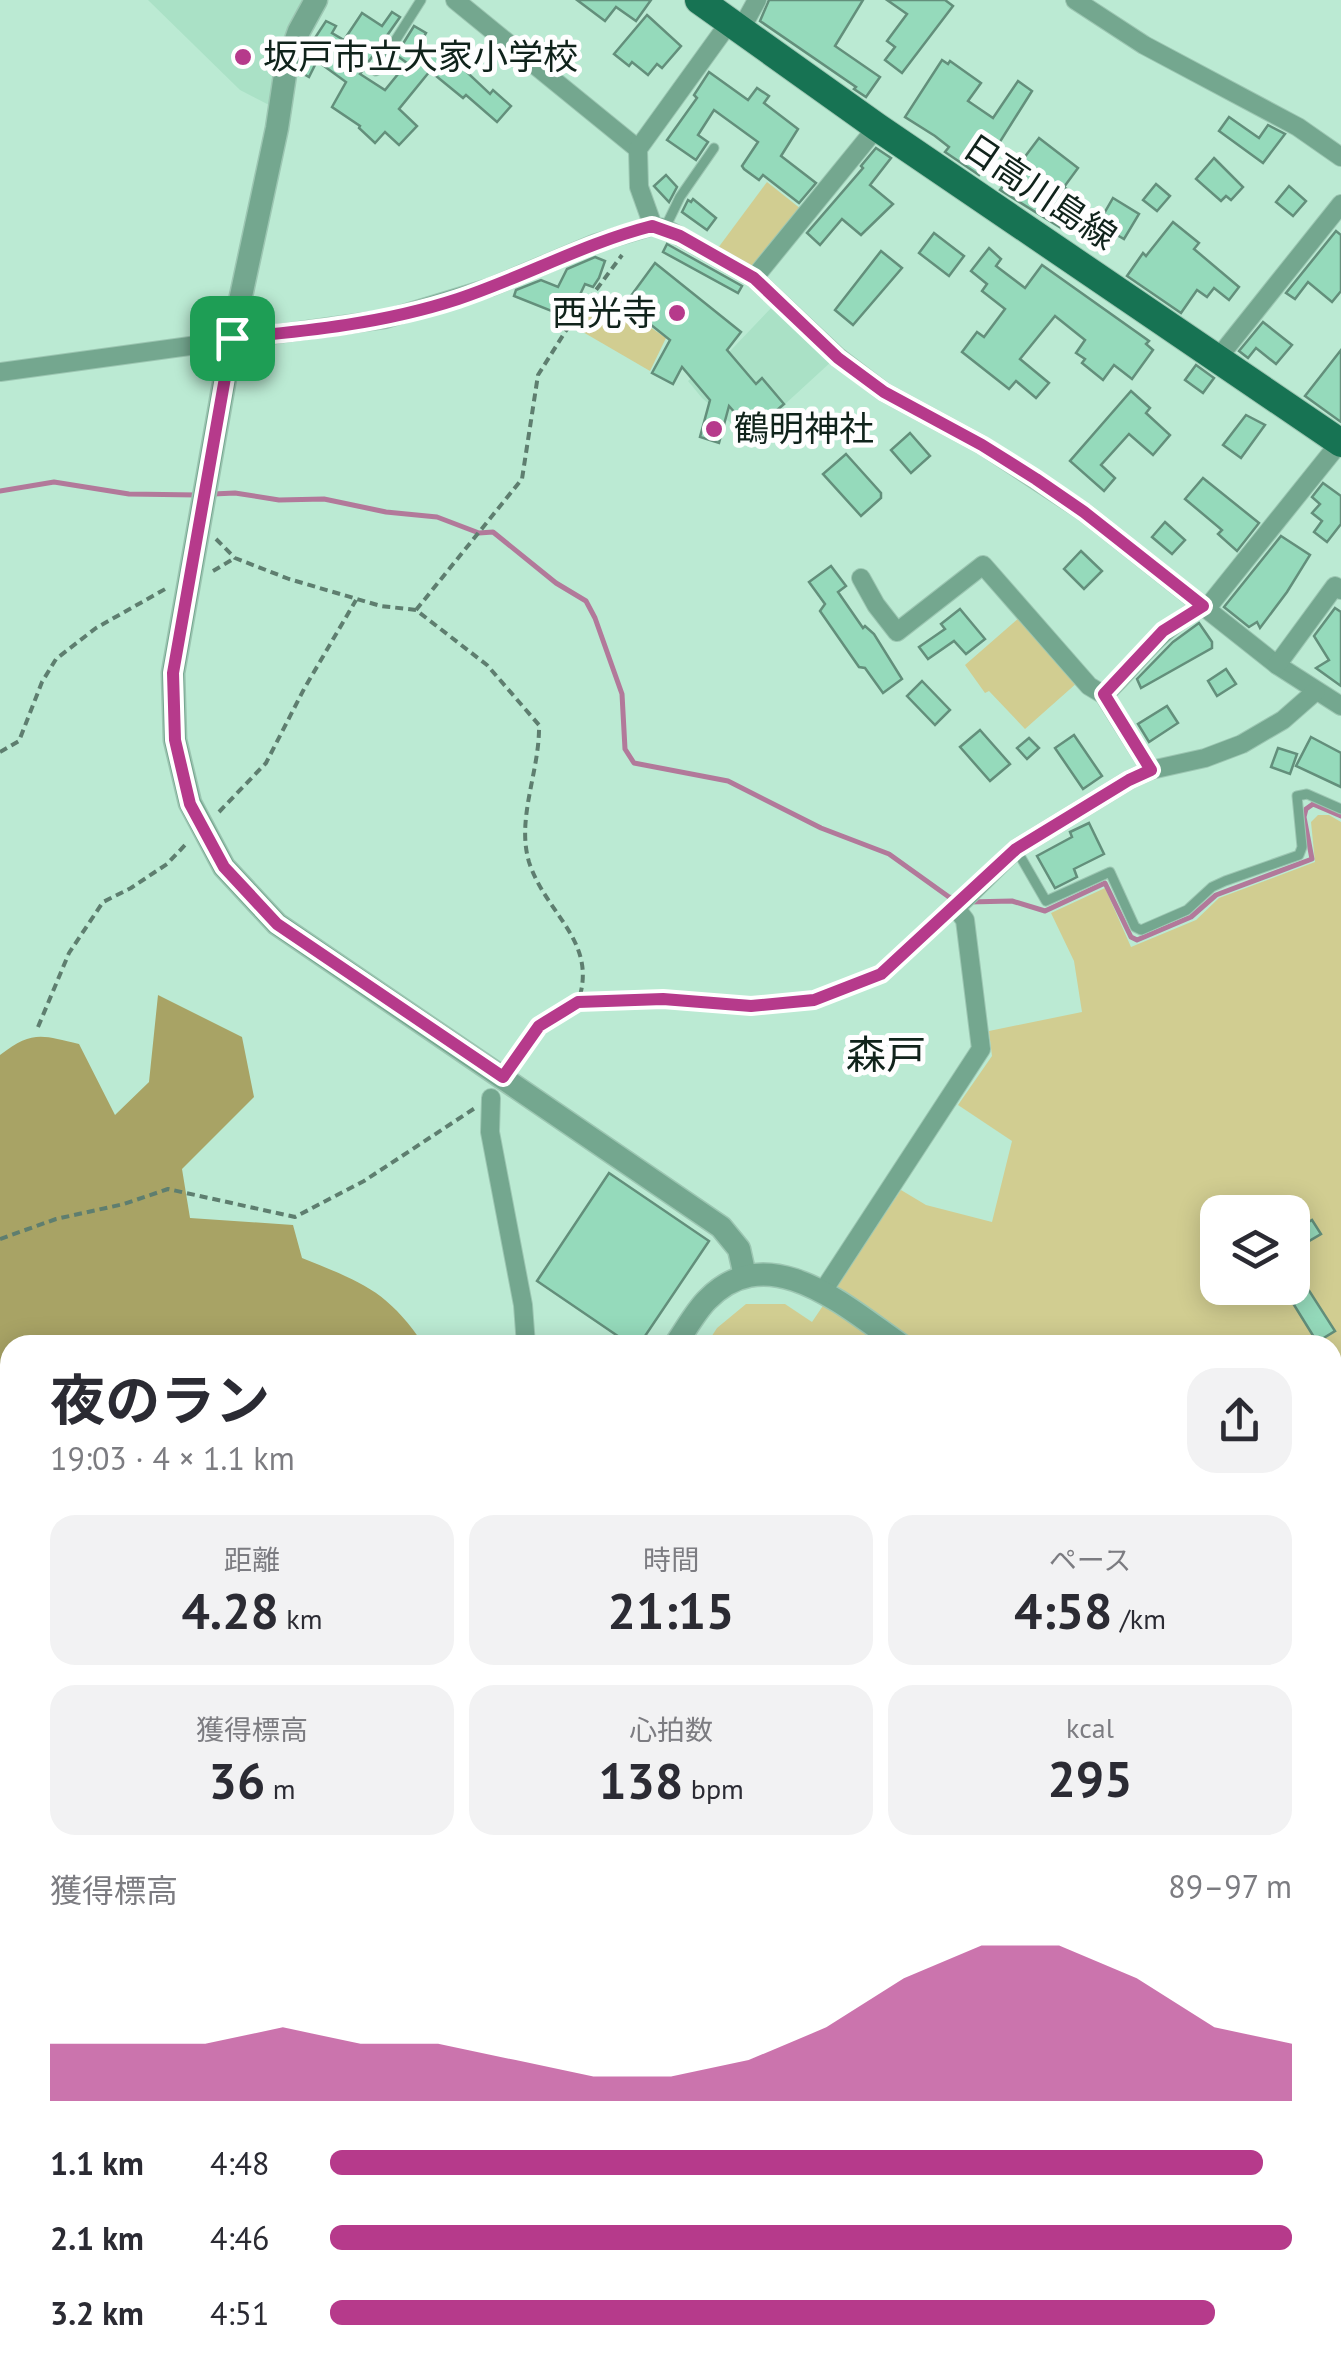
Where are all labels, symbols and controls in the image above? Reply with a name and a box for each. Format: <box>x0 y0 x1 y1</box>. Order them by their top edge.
place label: 坂戸市立大家小学校 <box>263 33 578 79</box>
marker: 坂戸市立大家小学校 <box>232 46 254 68</box>
street label: 日高川島線 <box>955 123 1126 259</box>
place label: 西光寺 <box>552 289 657 335</box>
pin <box>190 296 275 381</box>
marker: 西光寺 <box>666 302 688 324</box>
icon: arrive <box>205 311 260 366</box>
place label: 鶴明神社 <box>734 405 874 451</box>
marker: 鶴明神社 <box>703 418 725 440</box>
district label: 森戸 <box>846 1028 926 1080</box>
map controls <box>1200 1195 1310 1305</box>
button: layers <box>1200 1195 1310 1305</box>
text: 夜のラン <box>50 1364 270 1435</box>
button: share <box>1187 1368 1292 1473</box>
text: 19:03 · 4 × 1.1 km <box>50 1437 295 1479</box>
text: 距離 <box>224 1541 280 1578</box>
text: 時間 <box>643 1541 699 1578</box>
text: ペース <box>1049 1541 1131 1578</box>
text: 4.28 <box>182 1578 279 1643</box>
text: 21:15 <box>608 1578 734 1643</box>
text: 4:58 <box>1014 1578 1112 1643</box>
text: km <box>279 1600 322 1637</box>
text: /km <box>1112 1600 1166 1637</box>
text: kcal <box>1066 1709 1114 1746</box>
text: 獲得標高 <box>196 1711 308 1748</box>
text: 心拍数 <box>629 1711 713 1748</box>
text: 295 <box>1047 1746 1133 1811</box>
text: 36 <box>209 1748 265 1813</box>
text: 138 <box>598 1748 683 1813</box>
text: m <box>265 1770 295 1807</box>
text: bpm <box>683 1770 744 1807</box>
text: 89–97 m <box>1168 1865 1292 1907</box>
text: 獲得標高 <box>50 1869 178 1911</box>
text: 1.1 km <box>50 2142 144 2184</box>
text: 4:48 <box>210 2142 269 2184</box>
text: 2.1 km <box>50 2217 144 2259</box>
text: 4:46 <box>210 2217 269 2259</box>
text: 3.2 km <box>50 2292 144 2334</box>
text: 4:51 <box>210 2292 269 2334</box>

